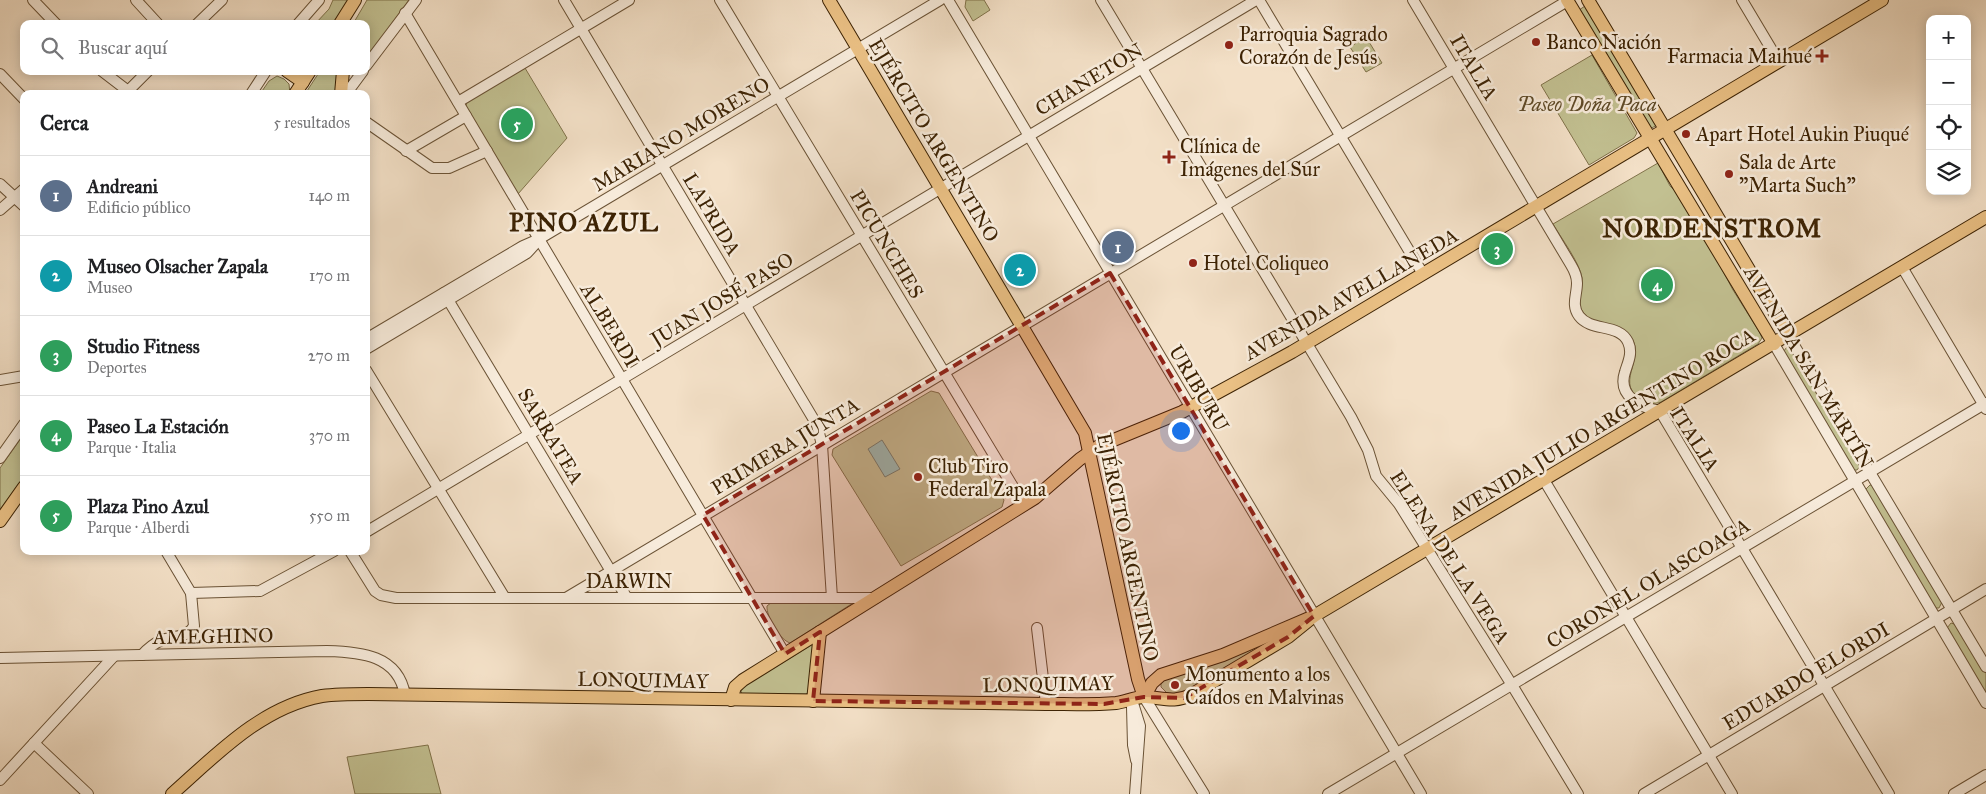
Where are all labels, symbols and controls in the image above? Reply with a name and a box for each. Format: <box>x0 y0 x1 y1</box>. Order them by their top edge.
map controls <box>1926 15 1971 195</box>
button: + <box>1926 15 1971 60</box>
search box <box>20 20 370 75</box>
place label: Parroquia Sagrado Corazón de Jesús <box>1239 22 1388 70</box>
street label: ITALIA <box>1445 30 1503 105</box>
place label: Banco Nación <box>1546 30 1661 54</box>
street label: EJÉRCITO ARGENTINO <box>863 33 1006 247</box>
icon: search <box>38 34 66 62</box>
text: Buscar aquí <box>78 36 167 59</box>
marker: Banco Nación <box>1530 36 1542 48</box>
street label: CHANETON <box>1031 37 1147 121</box>
marker: Parroquia Sagrado Corazón de Jesús <box>1223 39 1235 51</box>
place label: Farmacia Maihué <box>1667 44 1813 68</box>
marker: Farmacia Maihué <box>1816 50 1828 62</box>
button: − <box>1926 60 1971 105</box>
street label: MARIANO MORENO <box>588 72 774 196</box>
park label: Paseo Doña Paca <box>1517 92 1657 116</box>
pin: 5 <box>501 105 533 143</box>
button: locate <box>1926 105 1971 150</box>
text: Cerca <box>40 110 89 136</box>
text: 5 resultados <box>273 113 350 132</box>
place label: Apart Hotel Aukin Piuqué <box>1695 122 1910 147</box>
marker: Apart Hotel Aukin Piuqué <box>1680 128 1692 140</box>
place label: Clínica de Imágenes del Sur <box>1180 134 1320 182</box>
marker: Clínica de Imágenes del Sur <box>1162 150 1176 164</box>
place label: Sala de Arte "Marta Such" <box>1739 150 1856 197</box>
button: layers <box>1926 150 1971 195</box>
street label: LAPRIDA <box>678 168 746 260</box>
marker: Sala de Arte "Marta Such" <box>1723 168 1735 180</box>
text: Andreani <box>87 175 158 198</box>
street label: PICUNCHES <box>845 185 929 303</box>
text: 1 <box>53 186 59 205</box>
text: 140 m <box>309 186 350 205</box>
text: Edificio público <box>87 198 191 217</box>
district label: PINO AZUL <box>509 207 659 238</box>
district label: NORDENSTROM <box>1602 213 1822 244</box>
street label: AVENIDA AVELLANEDA <box>1239 223 1463 366</box>
pin: 1 <box>1102 228 1134 266</box>
pin: 3 <box>1481 230 1513 268</box>
street label: JUAN JOSÉ PASO <box>644 245 798 353</box>
pin: 2 <box>1004 251 1036 289</box>
place label: Hotel Coliqueo <box>1203 251 1329 276</box>
text: Museo Olsacher Zapala <box>87 255 268 278</box>
marker: Hotel Coliqueo <box>1187 257 1199 269</box>
street label: AVENIDA SAN MARTÍN <box>1738 259 1881 473</box>
text: 2 <box>52 266 60 285</box>
text: 170 m <box>309 266 350 285</box>
pin: 4 <box>1641 266 1673 304</box>
text: Museo <box>87 278 133 297</box>
street label: ALBERDI <box>575 278 644 371</box>
street label: AVENIDA JULIO ARGENTINO ROCA <box>1444 323 1760 527</box>
text: Studio Fitness <box>87 335 200 358</box>
street label: URIBURU <box>1164 341 1234 436</box>
text: 3 <box>53 346 59 365</box>
text: 270 m <box>308 346 350 365</box>
text: Deportes <box>87 358 147 377</box>
street label: SARRATEA <box>513 384 589 489</box>
street label: PRIMERA JUNTA <box>707 392 864 501</box>
street label: ITALIA <box>1665 402 1725 476</box>
text: Paseo La Estación <box>87 415 229 438</box>
your location <box>1168 418 1194 444</box>
text: 4 <box>52 426 60 445</box>
text: 370 m <box>309 426 350 445</box>
street label: EJÉRCITO ARGENTINO <box>1091 430 1166 664</box>
text: Parque · Italia <box>87 438 176 457</box>
place label: Club Tiro Federal Zapala <box>928 454 1047 501</box>
street label: ELENA DE LA VEGA <box>1385 466 1515 649</box>
marker: Club Tiro Federal Zapala <box>912 471 924 483</box>
text: Plaza Pino Azul <box>87 495 209 518</box>
text: 5 <box>52 506 60 525</box>
text: 550 m <box>309 506 350 525</box>
street label: CORONEL OLASCOAGA <box>1542 513 1754 653</box>
text: Parque · Alberdi <box>87 518 190 537</box>
street label: DARWIN <box>586 569 672 593</box>
street label: EDUARDO ELORDI <box>1718 617 1894 735</box>
street label: AMEGHINO <box>151 623 274 649</box>
place label: Monumento a los Caídos en Malvinas <box>1185 662 1344 709</box>
street label: LONQUIMAY <box>577 667 710 693</box>
street label: LONQUIMAY <box>982 671 1115 697</box>
marker: Monumento a los Caídos en Malvinas <box>1169 679 1181 691</box>

